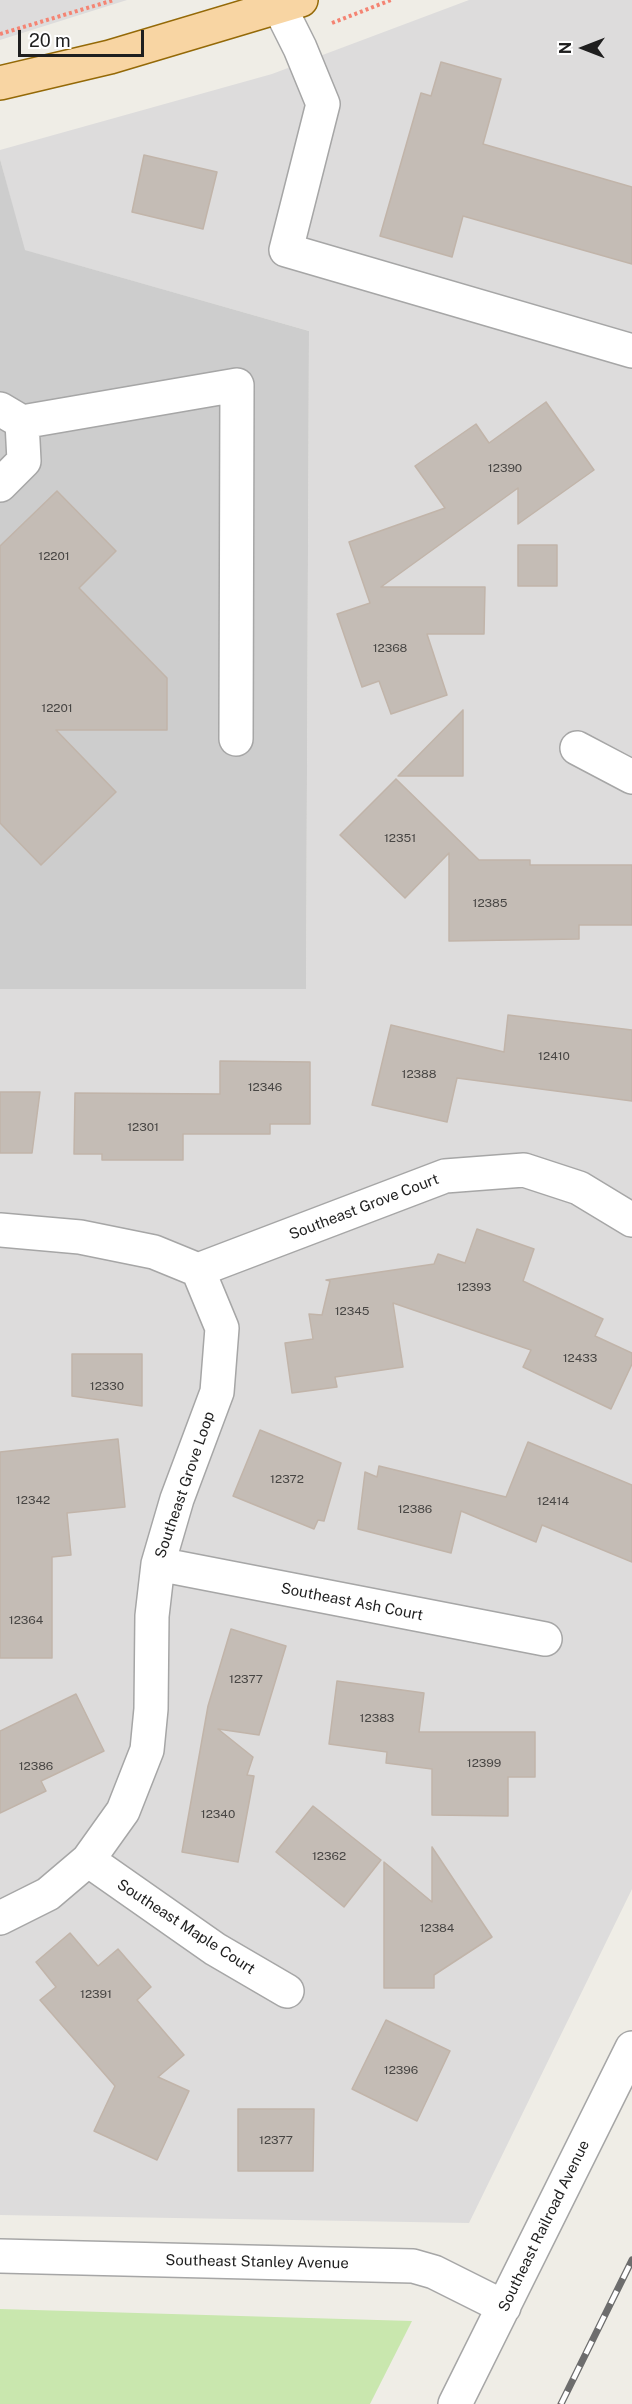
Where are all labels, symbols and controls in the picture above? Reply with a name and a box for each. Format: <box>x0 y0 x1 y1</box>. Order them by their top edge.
scale bar <box>21 18 147 56</box>
north arrow <box>554 18 614 78</box>
text: 20 m <box>29 30 71 51</box>
text: N <box>556 42 575 54</box>
house number: 12390 <box>488 461 522 475</box>
house number: 12201 <box>38 549 70 563</box>
house number: 12368 <box>373 641 407 655</box>
house number: 12201 <box>41 701 73 715</box>
house number: 12351 <box>384 831 416 845</box>
house number: 12385 <box>473 896 507 910</box>
house number: 12410 <box>538 1049 570 1063</box>
house number: 12388 <box>402 1067 436 1081</box>
house number: 12346 <box>248 1080 282 1094</box>
house number: 12301 <box>127 1120 159 1134</box>
street label: Southeast Grove Court <box>287 1170 441 1244</box>
house number: 12393 <box>457 1280 491 1294</box>
house number: 12345 <box>335 1304 369 1318</box>
house number: 12433 <box>563 1351 597 1365</box>
house number: 12330 <box>90 1379 124 1393</box>
street label: Southeast Grove Loop <box>151 1409 219 1561</box>
house number: 12372 <box>270 1472 304 1486</box>
house number: 12342 <box>16 1493 50 1507</box>
house number: 12414 <box>537 1494 569 1508</box>
house number: 12386 <box>398 1502 432 1516</box>
street label: Southeast Ash Court <box>279 1579 425 1625</box>
house number: 12364 <box>9 1613 43 1627</box>
house number: 12377 <box>229 1672 263 1686</box>
house number: 12383 <box>360 1711 394 1725</box>
house number: 12399 <box>467 1756 501 1770</box>
house number: 12386 <box>19 1759 53 1773</box>
house number: 12340 <box>201 1807 235 1821</box>
house number: 12362 <box>312 1849 346 1863</box>
street label: Southeast Maple Court <box>114 1876 258 1978</box>
house number: 12384 <box>420 1921 454 1935</box>
house number: 12391 <box>80 1987 112 2001</box>
house number: 12396 <box>384 2063 418 2077</box>
house number: 12377 <box>259 2133 293 2147</box>
street label: Southeast Railroad Avenue <box>495 2137 593 2315</box>
street label: Southeast Stanley Avenue <box>165 2251 349 2273</box>

